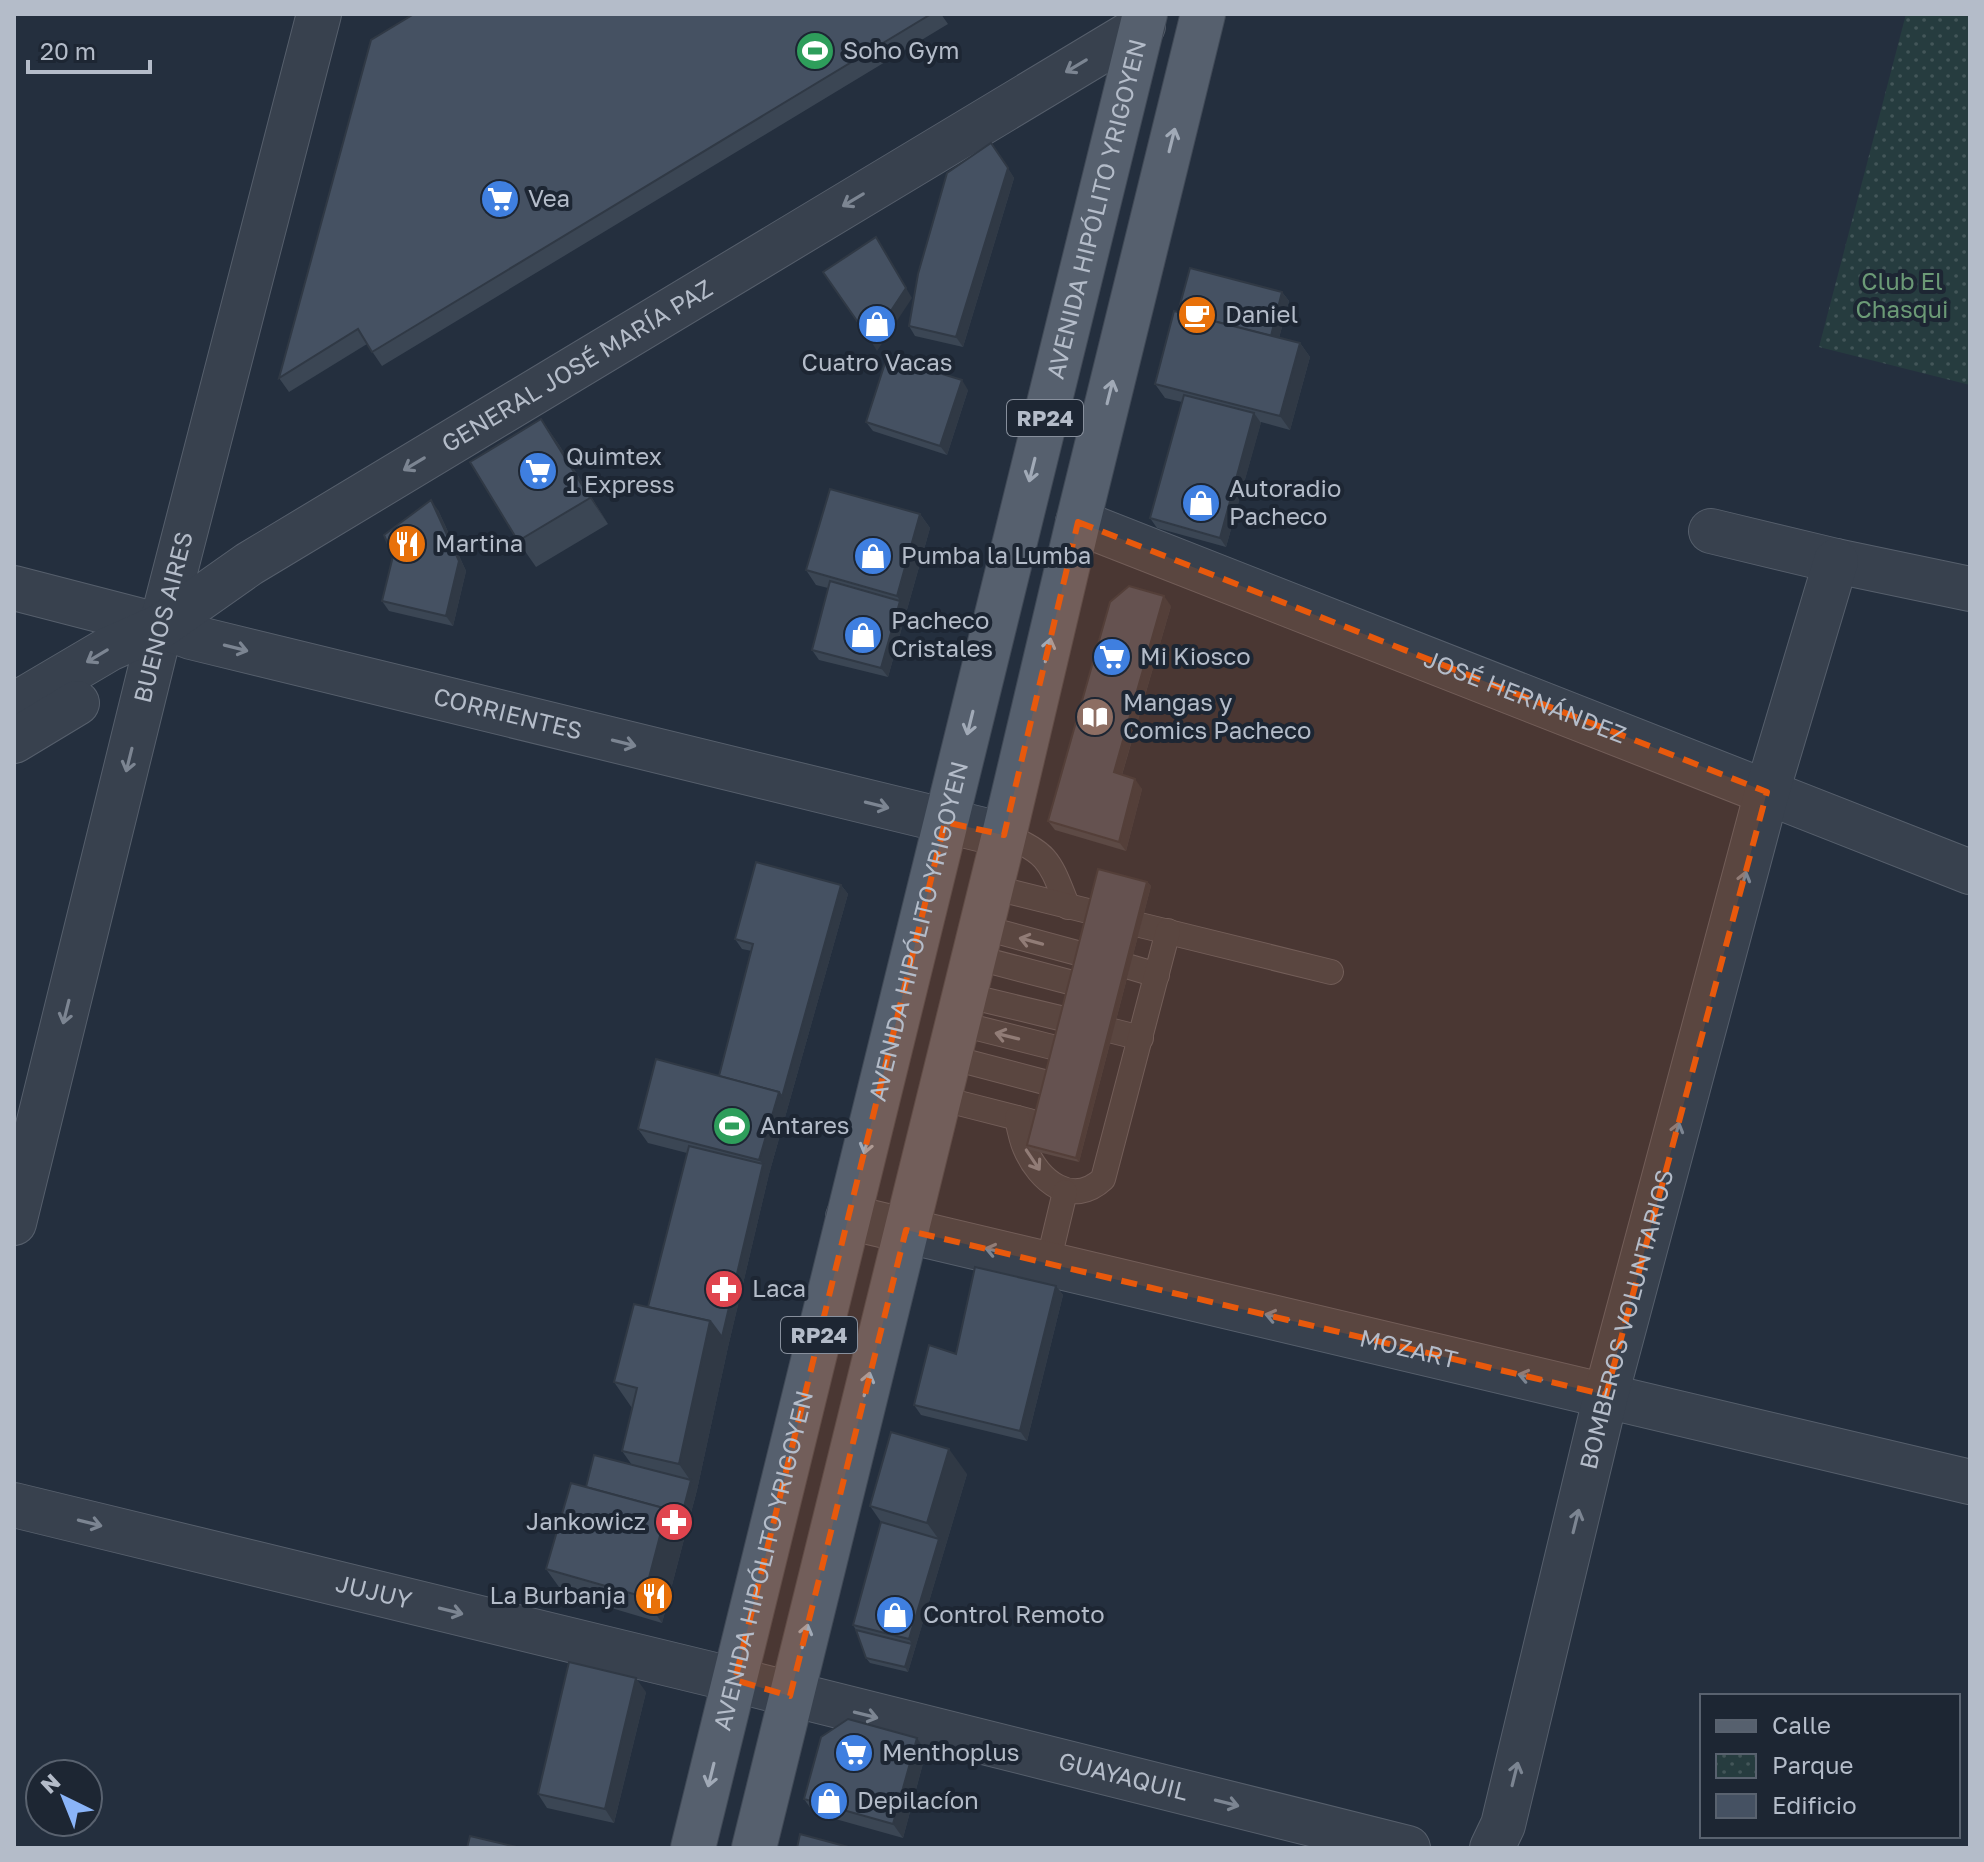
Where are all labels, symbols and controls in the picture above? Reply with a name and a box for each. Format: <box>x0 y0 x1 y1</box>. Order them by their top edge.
scale bar <box>28 24 150 74</box>
sports icon: Soho Gym <box>794 30 836 72</box>
place label: Soho Gym <box>843 35 960 64</box>
text: 20 m <box>40 36 96 65</box>
street label: AVENIDA HIPÓLITO YRIGOYEN <box>1040 36 1151 382</box>
one-way arrow <box>1065 58 1088 74</box>
one-way arrow <box>1166 127 1181 153</box>
supermarket icon: Vea <box>479 178 521 220</box>
place label: Vea <box>528 183 570 212</box>
one-way arrow <box>842 192 865 208</box>
park label: Club El Chasqui <box>1855 266 1949 323</box>
street label: GENERAL JOSÉ MARÍA PAZ <box>436 273 717 458</box>
cafe icon: Daniel <box>1176 294 1218 336</box>
place label: Daniel <box>1225 299 1298 328</box>
shop icon: Cuatro Vacas <box>856 303 898 345</box>
place label: Cuatro Vacas <box>802 347 952 376</box>
one-way arrow <box>1103 380 1118 405</box>
road number: RP24 <box>1007 400 1083 436</box>
place label: Quimtex 1 Express <box>566 441 675 498</box>
supermarket icon: Quimtex 1 Express <box>517 450 559 492</box>
one-way arrow <box>403 456 426 472</box>
one-way arrow <box>1024 457 1039 483</box>
place label: Autoradio Pacheco <box>1229 473 1341 530</box>
shop icon: Autoradio Pacheco <box>1180 482 1222 524</box>
restaurant icon: Martina <box>386 523 428 565</box>
street label: BUENOS AIRES <box>127 528 198 705</box>
place label: Martina <box>435 528 523 557</box>
shop icon: Pumba la Lumba <box>852 535 894 577</box>
place label: Pumba la Lumba <box>901 540 1091 569</box>
place label: Pacheco Cristales <box>891 605 993 662</box>
shop icon: Pacheco Cristales <box>842 614 884 656</box>
supermarket icon: Mi Kiosco <box>1091 636 1133 678</box>
one-way arrow <box>1041 638 1056 664</box>
place label: Mi Kiosco <box>1140 641 1251 670</box>
one-way arrow <box>222 642 248 657</box>
street label: JOSÉ HERNÁNDEZ <box>1420 643 1631 749</box>
one-way arrow <box>86 648 109 664</box>
street label: CORRIENTES <box>431 681 585 745</box>
place label: Mangas y Comics Pacheco <box>1123 687 1311 744</box>
library icon: Mangas y Comics Pacheco <box>1074 696 1116 738</box>
one-way arrow <box>961 709 976 735</box>
one-way arrow <box>611 737 637 752</box>
one-way arrow <box>120 746 135 772</box>
street label: AVENIDA HIPÓLITO YRIGOYEN <box>862 758 973 1104</box>
one-way arrow <box>864 798 889 813</box>
one-way arrow <box>1736 870 1751 896</box>
one-way arrow <box>1018 933 1044 948</box>
one-way arrow <box>58 998 73 1024</box>
one-way arrow <box>994 1027 1020 1042</box>
sports icon: Antares <box>711 1105 753 1147</box>
place label: Antares <box>760 1110 850 1139</box>
one-way arrow <box>1669 1121 1684 1147</box>
one-way arrow <box>858 1129 873 1154</box>
one-way arrow <box>1025 1149 1041 1171</box>
street label: BOMBEROS VOLUNTARIOS <box>1573 1166 1679 1472</box>
one-way arrow <box>985 1243 1010 1258</box>
pharmacy icon: Laca <box>703 1268 745 1310</box>
place label: Laca <box>752 1273 806 1302</box>
one-way arrow <box>1265 1309 1291 1324</box>
road number: RP24 <box>781 1317 857 1353</box>
street label: MOZART <box>1357 1322 1461 1374</box>
one-way arrow <box>1518 1369 1544 1384</box>
one-way arrow <box>861 1371 876 1397</box>
street label: AVENIDA HIPÓLITO YRIGOYEN <box>707 1387 818 1733</box>
pharmacy icon: Jankowicz <box>653 1501 695 1543</box>
place label: Jankowicz <box>526 1506 646 1535</box>
one-way arrow <box>1569 1509 1584 1535</box>
one-way arrow <box>76 1516 102 1531</box>
street label: JUJUY <box>333 1568 415 1614</box>
restaurant icon: La Burbanja <box>633 1575 675 1617</box>
place label: La Burbanja <box>489 1580 626 1609</box>
shop icon: Control Remoto <box>874 1594 916 1636</box>
place label: Control Remoto <box>923 1599 1105 1628</box>
one-way arrow <box>438 1604 464 1619</box>
one-way arrow <box>798 1624 813 1649</box>
legend <box>1700 1694 1960 1838</box>
one-way arrow <box>852 1708 878 1723</box>
text: Calle <box>1772 1710 1831 1739</box>
supermarket icon: Menthoplus <box>833 1732 875 1774</box>
place label: Menthoplus <box>882 1737 1020 1766</box>
street label: GUAYAQUIL <box>1056 1745 1192 1806</box>
text: Parque <box>1772 1750 1853 1779</box>
north arrow <box>24 1758 104 1838</box>
one-way arrow <box>703 1762 718 1788</box>
one-way arrow <box>1508 1762 1523 1787</box>
text: N <box>35 1767 65 1799</box>
shop icon: Depilacíon <box>808 1780 850 1822</box>
place label: Depilacíon <box>857 1785 979 1814</box>
text: Edificio <box>1772 1790 1857 1819</box>
one-way arrow <box>1213 1797 1239 1812</box>

